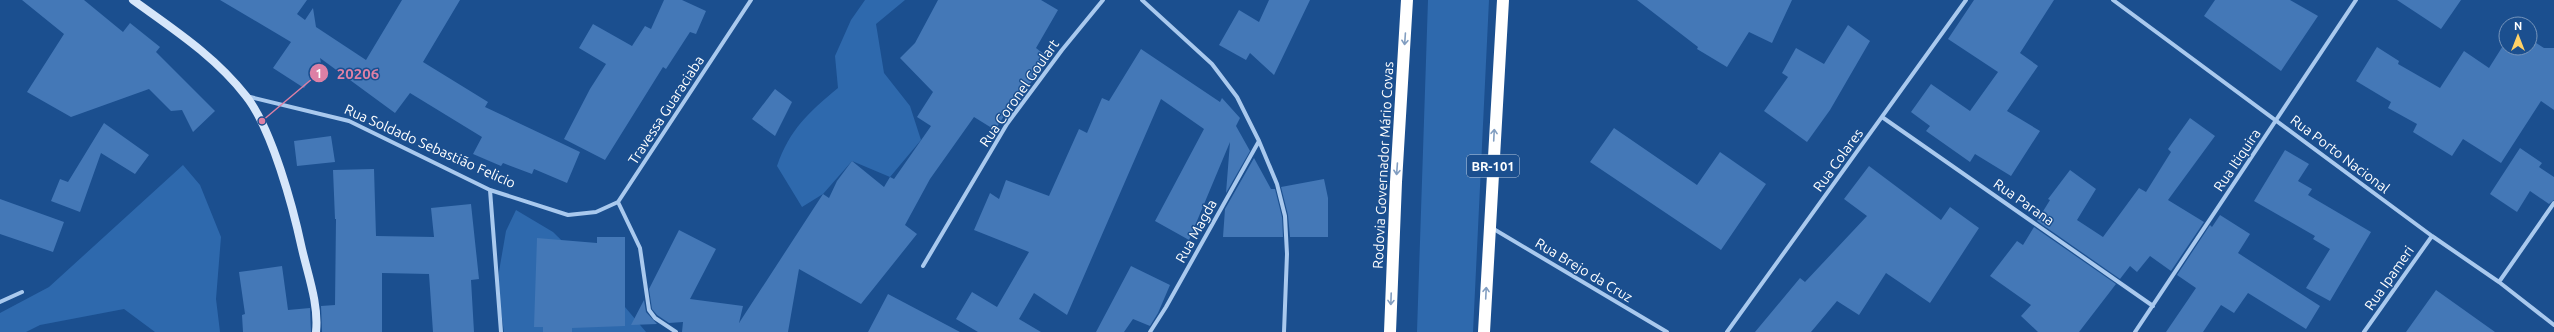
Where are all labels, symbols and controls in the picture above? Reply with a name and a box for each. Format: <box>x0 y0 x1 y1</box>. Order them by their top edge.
north arrow <box>2498 16 2538 56</box>
text: N <box>2514 20 2522 32</box>
one-way arrow <box>1401 32 1408 45</box>
street label: Rua Coronel Goulart <box>976 36 1062 150</box>
street label: Travessa Guaraciaba <box>625 53 707 167</box>
callout: 20206 <box>309 60 387 87</box>
street label: Rodovia Governador Mário Covas <box>1370 61 1396 269</box>
text: 20206 <box>337 65 379 82</box>
text: 1 <box>316 67 322 80</box>
street label: Rua Soldado Sebastião Felicio <box>342 101 518 191</box>
street label: Rua Porto Nacional <box>2287 112 2393 197</box>
street label: Rua Colares <box>1810 125 1866 195</box>
street label: Rua Itiquira <box>2210 126 2264 194</box>
one-way arrow <box>1491 129 1498 142</box>
road number: BR-101 <box>1467 155 1519 177</box>
one-way arrow <box>1393 162 1400 175</box>
street label: Rua Parana <box>1991 175 2057 229</box>
street label: Rua Magda <box>1172 197 1220 265</box>
street label: Rua Brejo da Cruz <box>1532 235 1636 305</box>
street label: Rua Ipameri <box>2361 243 2417 313</box>
one-way arrow <box>1483 287 1490 300</box>
one-way arrow <box>1388 292 1395 305</box>

